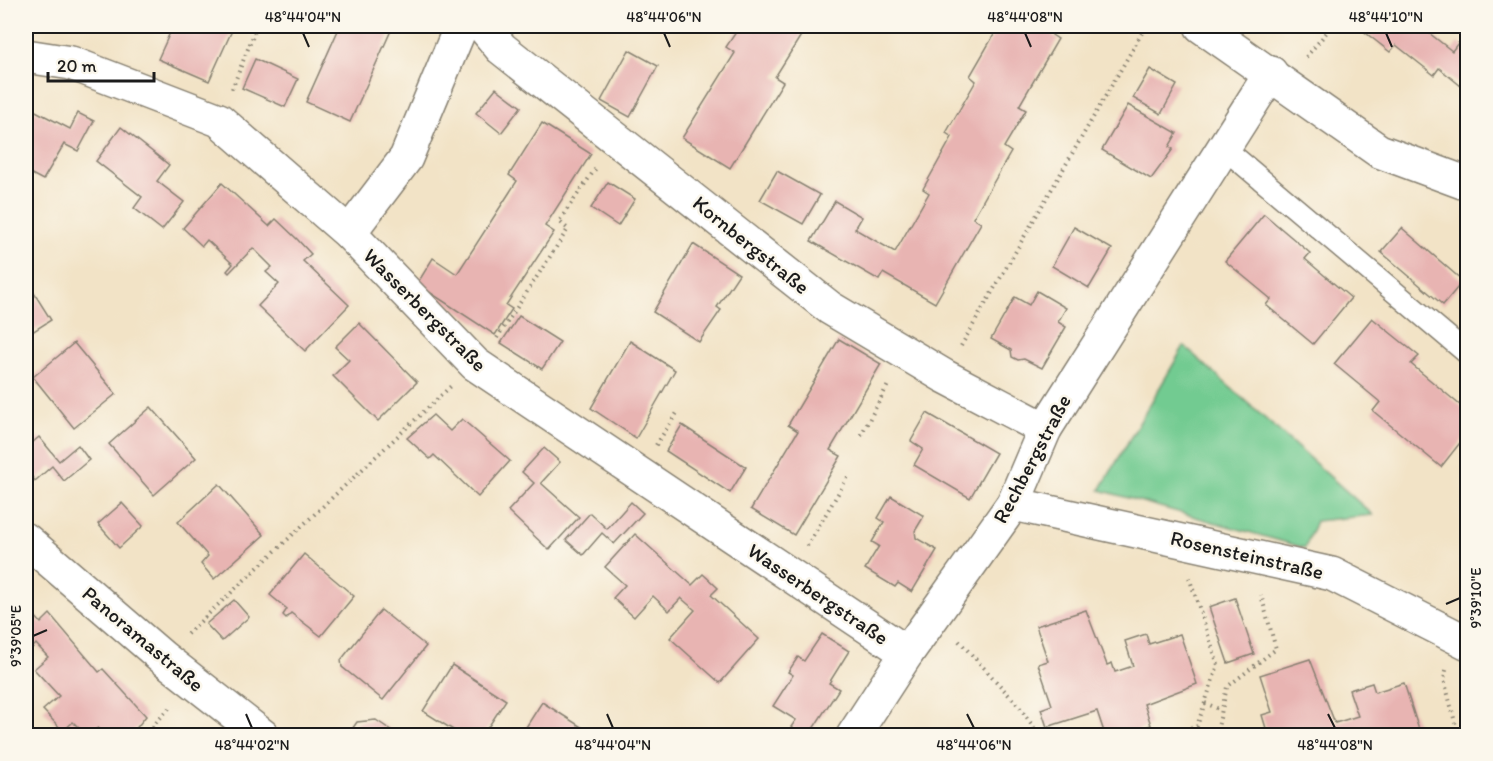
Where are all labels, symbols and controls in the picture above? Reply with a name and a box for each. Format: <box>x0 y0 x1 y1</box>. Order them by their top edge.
text: 48°44'04"N <box>265 8 341 26</box>
text: 48°44'06"N <box>626 8 702 26</box>
text: 48°44'08"N <box>987 8 1063 26</box>
text: 48°44'10"N <box>1349 8 1423 26</box>
scale bar <box>48 45 154 83</box>
text: 20 m <box>57 55 97 77</box>
street label: Kornbergstraße <box>688 190 815 299</box>
street label: Wasserbergstraße <box>358 243 492 377</box>
street label: Rechbergstraße <box>987 390 1076 527</box>
street label: Rosensteinstraße <box>1168 525 1326 584</box>
street label: Wasserbergstraße <box>743 537 893 650</box>
text: 9°39'10"E <box>1467 567 1485 629</box>
street label: Panoramastraße <box>77 580 209 697</box>
text: 9°39'05"E <box>7 605 25 667</box>
text: 48°44'02"N <box>214 736 290 754</box>
text: 48°44'04"N <box>575 736 651 754</box>
text: 48°44'06"N <box>936 736 1012 754</box>
text: 48°44'08"N <box>1297 736 1373 754</box>

